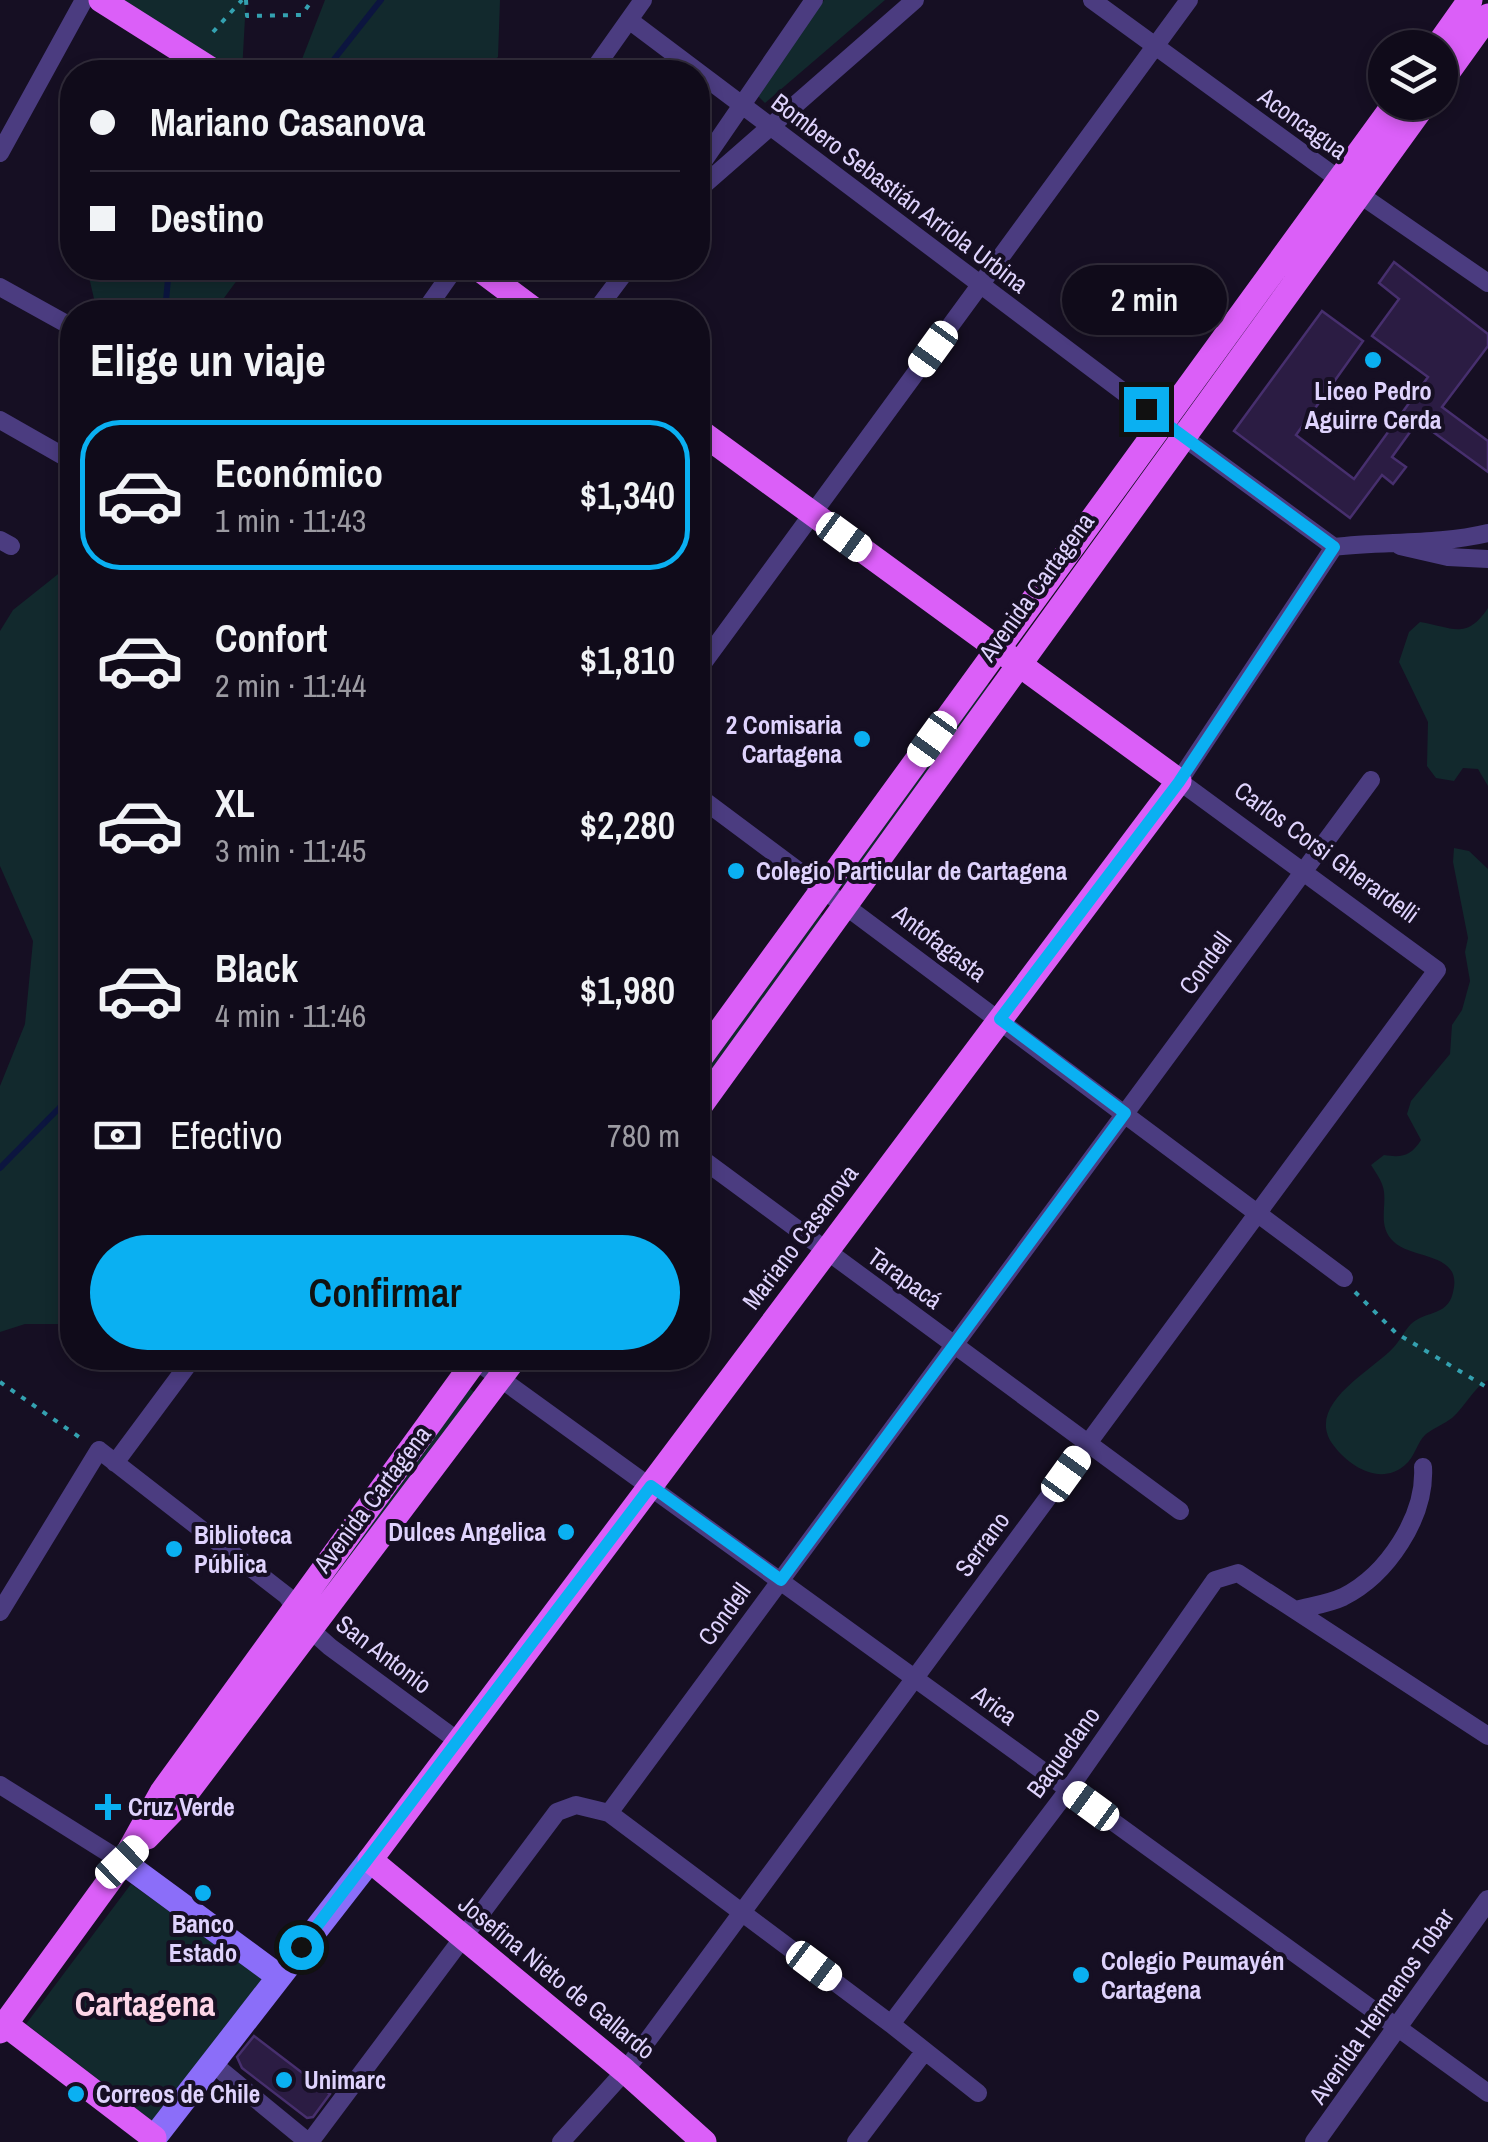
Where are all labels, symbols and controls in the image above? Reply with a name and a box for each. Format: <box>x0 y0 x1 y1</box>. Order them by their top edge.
map controls <box>1368 30 1458 120</box>
button: layers <box>1368 30 1458 120</box>
street label: Aconcagua <box>1251 79 1355 167</box>
street label: Bombero Sebastián Arriola Urbina <box>765 85 1036 301</box>
text: Mariano Casanova <box>150 97 425 148</box>
text: Destino <box>150 193 264 244</box>
callout: 2 min <box>1064 264 1228 334</box>
text: 2 min <box>1111 278 1178 321</box>
car <box>903 316 963 382</box>
text: Elige un viaje <box>90 329 326 390</box>
marker: Liceo Pedro Aguirre Cerda <box>1362 349 1384 371</box>
place label: Liceo Pedro Aguirre Cerda <box>1305 374 1442 437</box>
route end <box>1124 387 1169 432</box>
text: Económico <box>215 448 383 499</box>
icon: car <box>95 450 185 540</box>
text: $1,340 <box>580 470 675 521</box>
text: 1 min · 11:43 <box>215 499 366 542</box>
street label: Avenida Cartagena <box>970 505 1102 669</box>
car <box>811 507 877 567</box>
text: Confort <box>215 613 327 664</box>
icon: car <box>95 615 185 705</box>
text: $1,810 <box>580 635 675 686</box>
text: 2 min · 11:44 <box>215 664 366 707</box>
car <box>902 706 962 772</box>
place label: 2 Comisaria Cartagena <box>726 708 843 771</box>
marker: 2 Comisaria Cartagena <box>851 728 873 750</box>
street label: Carlos Corsi Gherardelli <box>1228 773 1426 931</box>
text: XL <box>215 778 255 829</box>
icon: car <box>95 780 185 870</box>
text: $2,280 <box>580 800 675 851</box>
text: 3 min · 11:45 <box>215 829 366 872</box>
place label: Colegio Particular de Cartagena <box>756 854 1068 888</box>
marker: Colegio Particular de Cartagena <box>725 860 747 882</box>
street label: Antofagasta <box>885 896 994 990</box>
street label: Condell <box>1171 925 1239 1001</box>
text: Black <box>215 943 298 994</box>
icon: car <box>95 945 185 1035</box>
text: $1,980 <box>580 965 675 1016</box>
text: 4 min · 11:46 <box>215 994 366 1037</box>
icon: cash <box>90 1108 145 1163</box>
text: Efectivo <box>170 1110 283 1161</box>
text: 780 m <box>607 1114 680 1157</box>
street label: Mariano Casanova <box>734 1157 866 1316</box>
button: Confirmar <box>90 1235 680 1350</box>
street label: Tarapacá <box>861 1239 950 1317</box>
street label: Avenida Cartagena <box>305 1418 439 1580</box>
car <box>1036 1441 1096 1507</box>
street label: Serrano <box>947 1505 1017 1583</box>
place label: Dulces Angelica <box>388 1515 547 1549</box>
place label: Biblioteca Pública <box>194 1518 293 1581</box>
marker: Dulces Angelica <box>555 1521 577 1543</box>
marker: Biblioteca Pública <box>163 1538 185 1560</box>
street label: Condell <box>690 1576 758 1652</box>
street label: San Antonio <box>329 1607 439 1701</box>
street label: Arica <box>965 1677 1025 1733</box>
street label: Baquedano <box>1018 1700 1108 1804</box>
car <box>1058 1776 1124 1836</box>
place label: Cruz Verde <box>128 1790 235 1824</box>
marker: Cruz Verde <box>97 1796 119 1818</box>
car <box>90 1830 154 1894</box>
marker: Banco Estado <box>192 1882 214 1904</box>
street label: Josefina Nieto de Gallardo <box>452 1887 662 2067</box>
street label: Avenida Hermanos Tobar <box>1300 1901 1461 2111</box>
place label: Banco Estado <box>169 1907 237 1970</box>
route start <box>279 1925 324 1970</box>
car <box>781 1936 847 1996</box>
place label: Colegio Peumayén Cartagena <box>1101 1944 1284 2007</box>
marker: Colegio Peumayén Cartagena <box>1070 1964 1092 1986</box>
district label: Cartagena <box>75 1980 215 2027</box>
place label: Unimarc <box>304 2063 386 2097</box>
marker: Unimarc <box>273 2069 295 2091</box>
place label: Correos de Chile <box>96 2077 260 2111</box>
marker: Correos de Chile <box>65 2083 87 2105</box>

